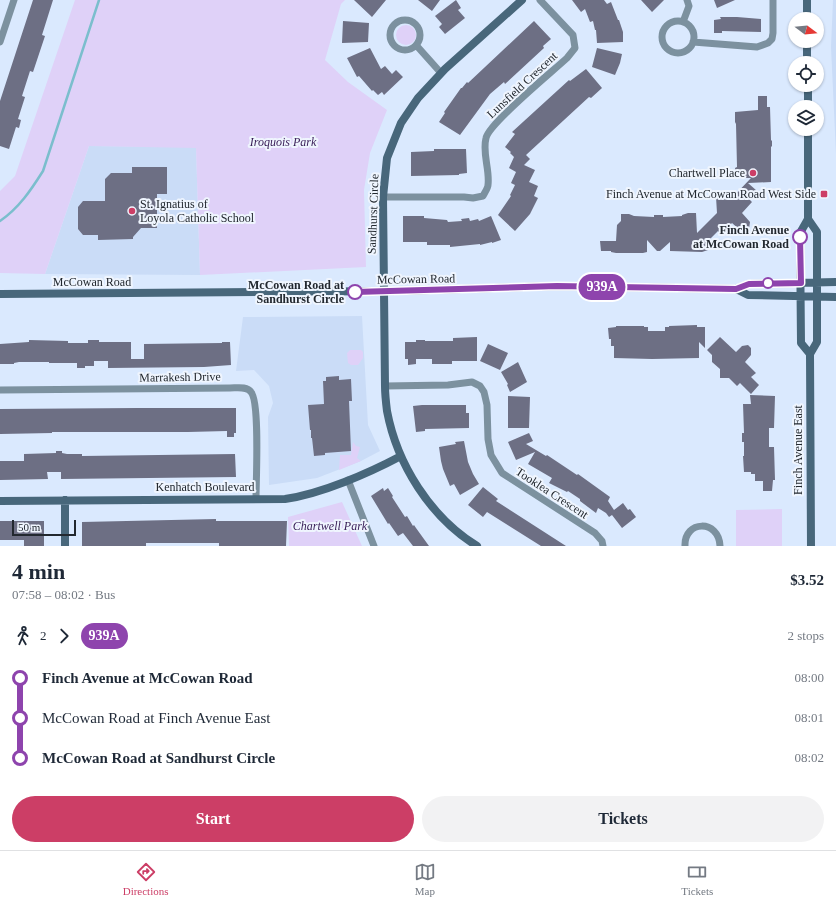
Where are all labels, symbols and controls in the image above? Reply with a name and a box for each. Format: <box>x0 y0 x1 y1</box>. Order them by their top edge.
north arrow <box>788 12 824 48</box>
map controls <box>788 12 824 136</box>
street label: Lunsfield Crescent <box>484 48 561 121</box>
button: locate <box>788 56 824 92</box>
button: layers <box>788 100 824 136</box>
park label: Iroquois Park <box>249 135 317 149</box>
place label: Chartwell Place <box>669 166 745 180</box>
marker: Chartwell Place <box>748 168 758 178</box>
street label: Sandhurst Circle <box>365 174 381 254</box>
place label: Finch Avenue at McCowan Road West Side <box>606 187 816 201</box>
marker: Finch Avenue at McCowan Road West Side <box>819 189 829 199</box>
place label: St. Ignatius of Loyola Catholic School <box>140 197 255 225</box>
marker: St. Ignatius of Loyola Catholic School <box>127 206 137 216</box>
place label: Finch Avenue at McCowan Road <box>693 223 790 251</box>
marker: Finch Avenue at McCowan Road <box>792 229 808 245</box>
street label: McCowan Road <box>377 271 455 287</box>
line badge: 939A <box>574 274 630 300</box>
street label: McCowan Road <box>53 275 131 289</box>
unlabelled marker <box>762 277 774 289</box>
place label: McCowan Road at Sandhurst Circle <box>248 278 345 306</box>
text: 939A <box>586 279 618 294</box>
marker: McCowan Road at Sandhurst Circle <box>347 284 363 300</box>
street label: Marrakesh Drive <box>139 369 221 385</box>
street label: Finch Avenue East <box>791 404 805 495</box>
street label: Tooklea Crescent <box>513 464 591 522</box>
street label: Kenhatch Boulevard <box>156 480 254 494</box>
scale bar <box>12 518 76 537</box>
park label: Chartwell Park <box>293 519 368 533</box>
text: 50 m <box>18 521 40 533</box>
text: 4 min <box>12 559 65 584</box>
text: $3.52 <box>790 572 824 588</box>
text: 07:58 – 08:02 · Bus <box>12 587 115 602</box>
icon: walk <box>12 625 34 647</box>
icon: forward <box>53 625 75 647</box>
text: 2 <box>40 628 47 643</box>
text: 939A <box>89 628 120 643</box>
text: 2 stops <box>788 628 824 643</box>
text: Finch Avenue at McCowan Road <box>42 670 253 686</box>
text: 08:00 <box>794 670 824 685</box>
text: McCowan Road at Finch Avenue East <box>42 710 270 726</box>
text: 08:01 <box>794 710 824 725</box>
text: McCowan Road at Sandhurst Circle <box>42 750 275 766</box>
text: 08:02 <box>794 750 824 765</box>
button: Start <box>12 796 414 842</box>
button: Tickets <box>422 796 824 842</box>
tab: Directions <box>123 861 169 897</box>
tab: Map <box>414 861 436 897</box>
tab: Tickets <box>681 861 713 897</box>

